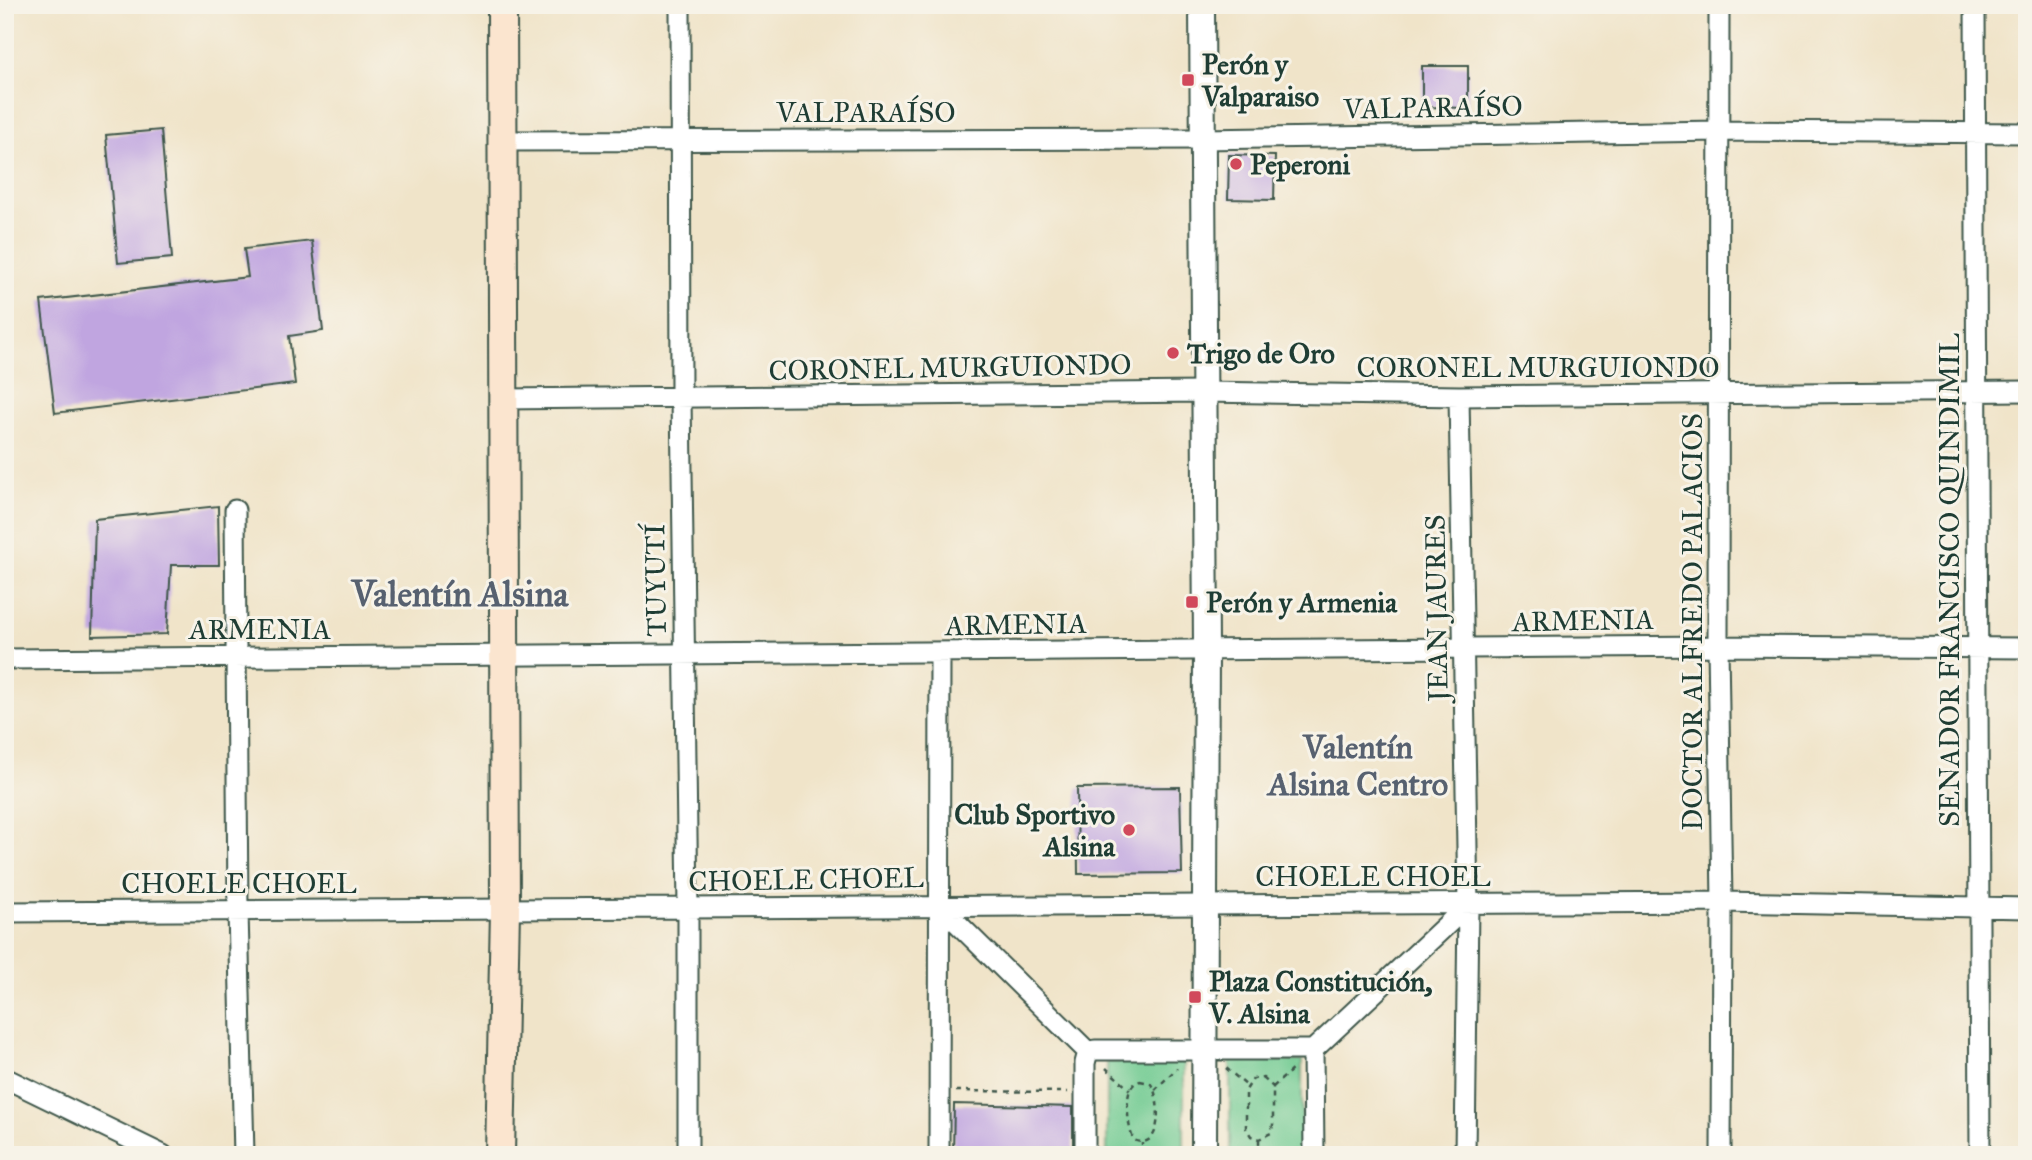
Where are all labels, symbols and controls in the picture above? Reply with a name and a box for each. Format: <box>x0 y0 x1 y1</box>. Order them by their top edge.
place label: Perón y Valparaiso <box>1201 47 1319 114</box>
marker: Perón y Valparaiso <box>1180 72 1196 88</box>
street label: VALPARAÍSO <box>1342 88 1523 127</box>
street label: VALPARAÍSO <box>775 95 956 130</box>
place label: Peperoni <box>1250 147 1351 182</box>
marker: Peperoni <box>1228 156 1244 172</box>
street label: SENADOR FRANCISCO QUINDIMIL <box>1932 333 1967 827</box>
place label: Trigo de Oro <box>1187 336 1335 371</box>
marker: Trigo de Oro <box>1165 345 1181 361</box>
street label: CORONEL MURGUIONDO <box>768 347 1132 388</box>
street label: CORONEL MURGUIONDO <box>1356 350 1720 385</box>
street label: DOCTOR ALFREDO PALACIOS <box>1675 413 1710 831</box>
street label: JEAN JAURES <box>1417 514 1456 705</box>
street label: TUYUTÍ <box>637 522 674 637</box>
district label: Valentín Alsina <box>351 573 570 616</box>
place label: Perón y Armenia <box>1206 585 1398 620</box>
marker: Perón y Armenia <box>1184 594 1200 610</box>
street label: ARMENIA <box>1511 602 1654 639</box>
street label: ARMENIA <box>944 606 1087 643</box>
street label: ARMENIA <box>188 612 331 647</box>
district label: Valentín Alsina Centro <box>1266 728 1448 804</box>
place label: Club Sportivo Alsina <box>954 797 1116 864</box>
marker: Club Sportivo Alsina <box>1121 822 1137 838</box>
street label: CHOELE CHOEL <box>1255 859 1491 894</box>
street label: CHOELE CHOEL <box>688 860 924 899</box>
street label: CHOELE CHOEL <box>121 866 357 901</box>
place label: Plaza Constitución, V. Alsina <box>1208 964 1432 1031</box>
marker: Plaza Constitución, V. Alsina <box>1187 989 1203 1005</box>

